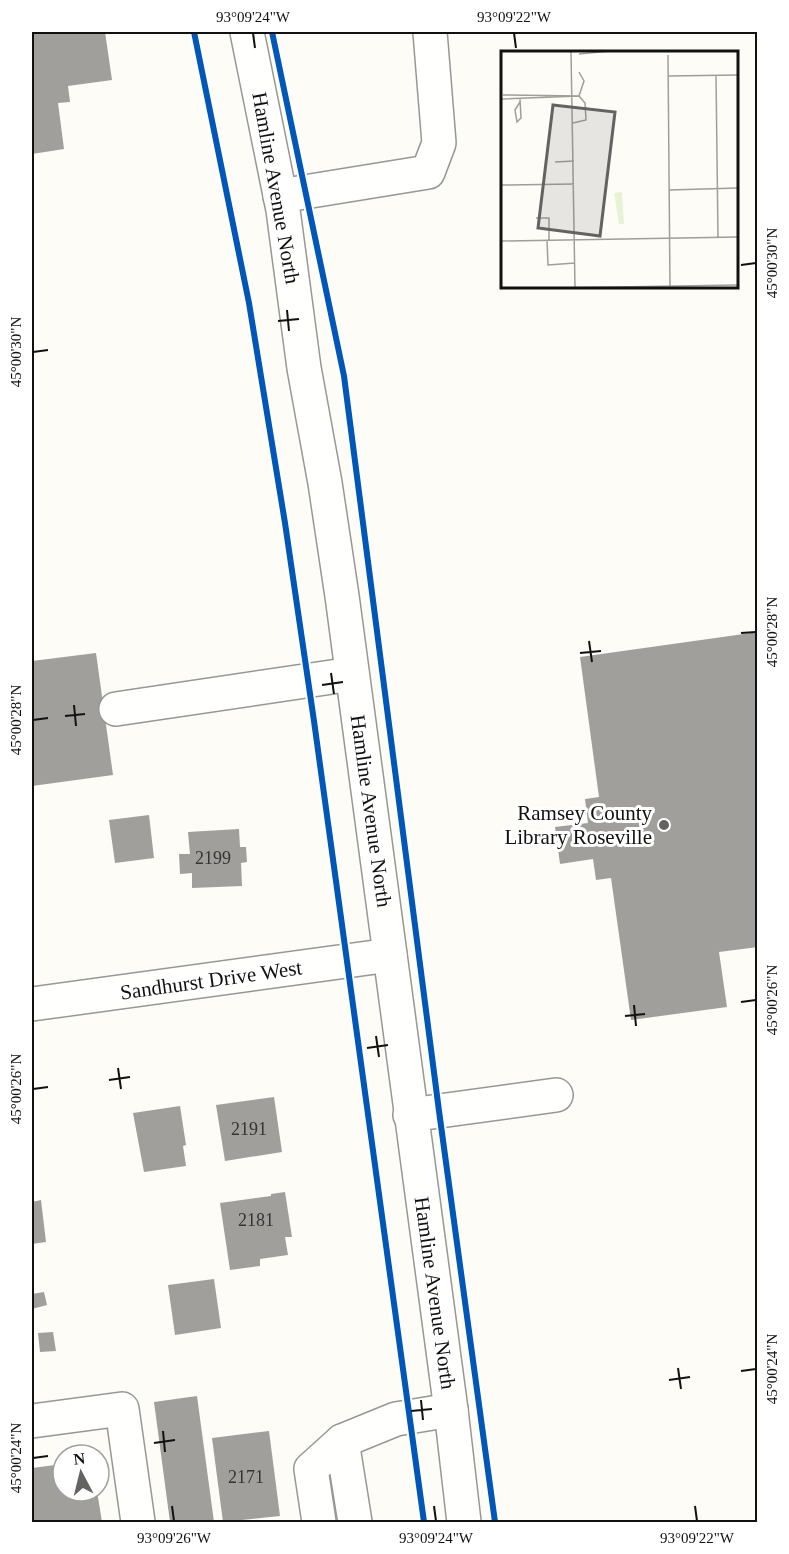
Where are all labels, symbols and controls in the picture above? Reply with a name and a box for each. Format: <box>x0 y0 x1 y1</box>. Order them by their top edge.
text: 93°09'24"W <box>216 9 291 25</box>
text: 93°09'22"W <box>477 9 552 25</box>
inset map <box>501 51 738 288</box>
street label: Hamline Avenue North <box>247 90 305 286</box>
text: 45°00'30"N <box>764 228 780 298</box>
text: 45°00'30"N <box>8 317 24 387</box>
text: 45°00'28"N <box>764 597 780 667</box>
text: 45°00'28"N <box>8 685 24 755</box>
street label: Hamline Avenue North <box>346 713 396 909</box>
place label: Ramsey County Library Roseville <box>504 801 652 849</box>
marker: Ramsey County Library Roseville <box>657 818 671 832</box>
house number: 2199 <box>195 848 231 868</box>
street label: Sandhurst Drive West <box>119 955 304 1005</box>
text: 45°00'26"N <box>764 965 780 1035</box>
text: 45°00'26"N <box>8 1054 24 1124</box>
house number: 2191 <box>231 1119 267 1139</box>
street label: Hamline Avenue North <box>410 1195 460 1391</box>
house number: 2181 <box>238 1210 274 1230</box>
text: 45°00'24"N <box>764 1334 780 1404</box>
text: 45°00'24"N <box>8 1423 24 1493</box>
north arrow <box>51 1443 111 1503</box>
text: N <box>72 1449 86 1468</box>
house number: 2171 <box>228 1467 264 1487</box>
text: 93°09'26"W <box>137 1530 212 1546</box>
text: 93°09'24"W <box>399 1530 474 1546</box>
text: 93°09'22"W <box>660 1530 735 1546</box>

